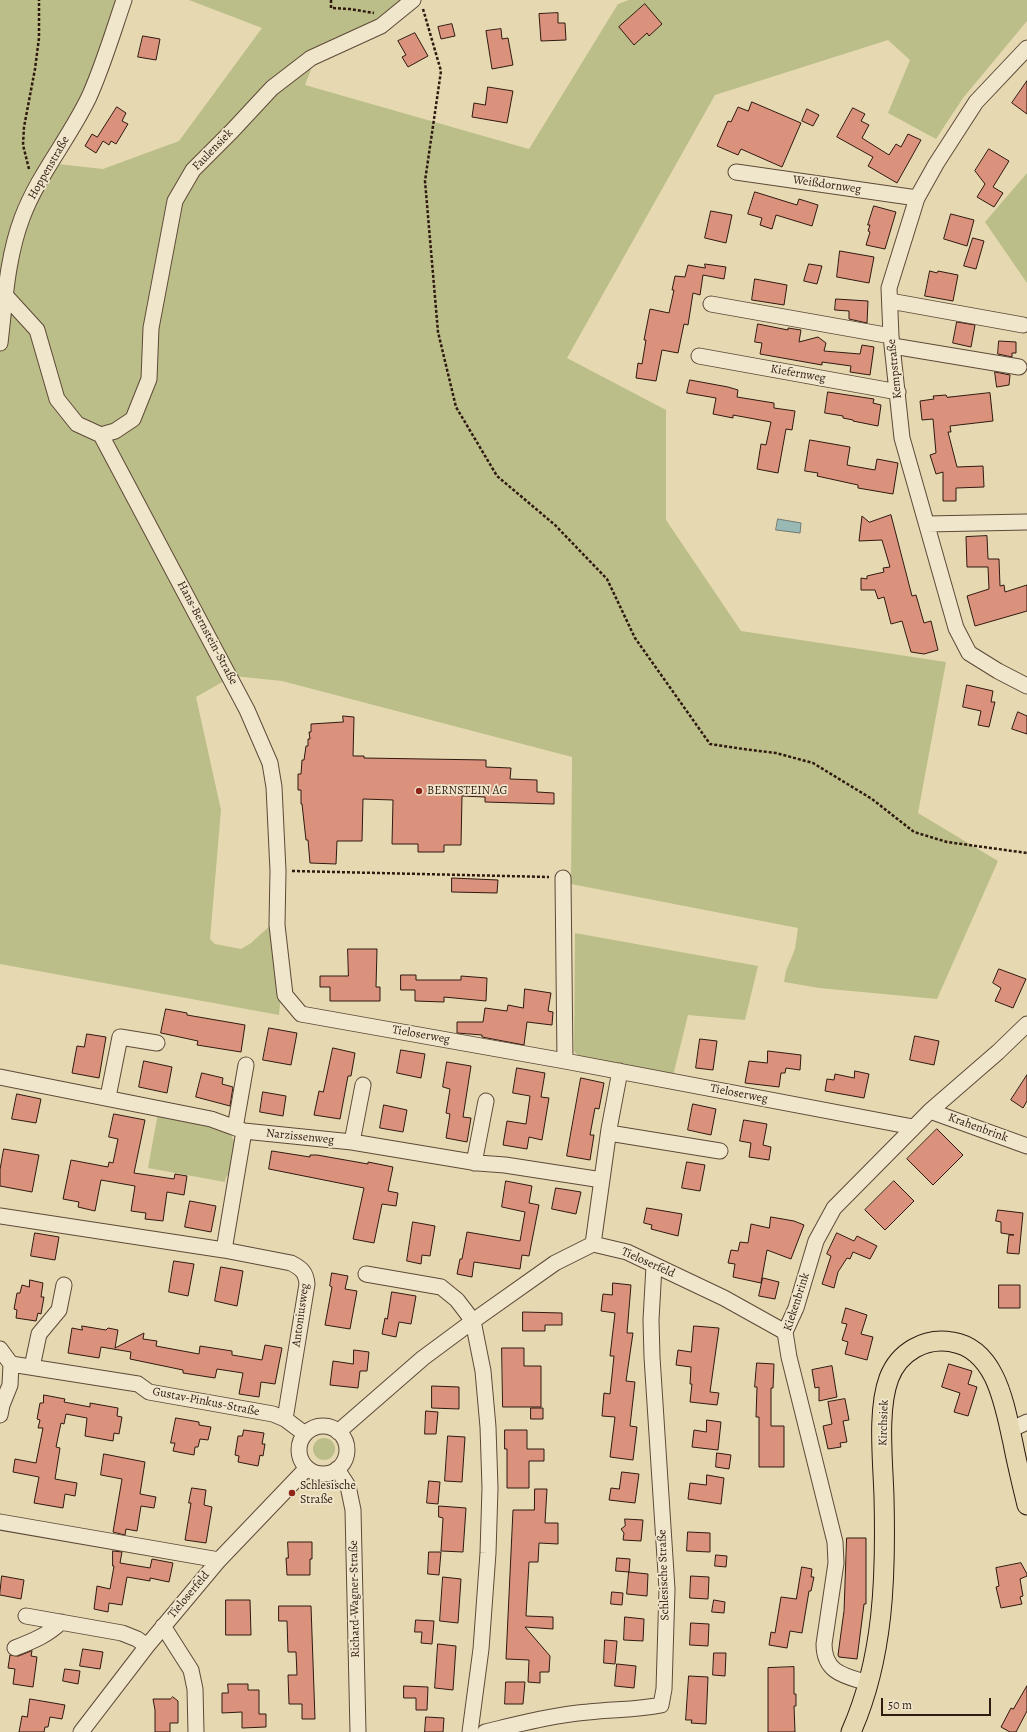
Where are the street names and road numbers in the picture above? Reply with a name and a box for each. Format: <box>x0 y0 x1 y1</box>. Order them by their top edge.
street label: Faulensiek <box>190 126 236 174</box>
street label: Hoppenstraße <box>25 134 73 202</box>
street label: Weißdornweg <box>792 173 862 197</box>
street label: Kempstraße <box>885 338 905 400</box>
street label: Kiefernweg <box>769 362 827 386</box>
street label: Hans-Bernstein-Straße <box>174 579 240 687</box>
street label: Tieloserweg <box>391 1023 451 1047</box>
street label: Tieloserweg <box>709 1081 769 1107</box>
street label: Krahenbrink <box>946 1111 1010 1145</box>
street label: Narzissenweg <box>265 1126 335 1148</box>
street label: Tieloserfeld <box>619 1245 677 1281</box>
street label: Kiekenbrink <box>781 1271 813 1333</box>
street label: Antoniusweg <box>289 1282 313 1348</box>
street label: Gustav-Pinkus-Straße <box>151 1385 261 1419</box>
street label: Kirchsiek <box>876 1400 892 1446</box>
street label: Schlesische Straße <box>655 1529 673 1621</box>
street label: Richard-Wagner-Straße <box>347 1540 363 1658</box>
street label: Tieloserfeld <box>165 1568 213 1622</box>

